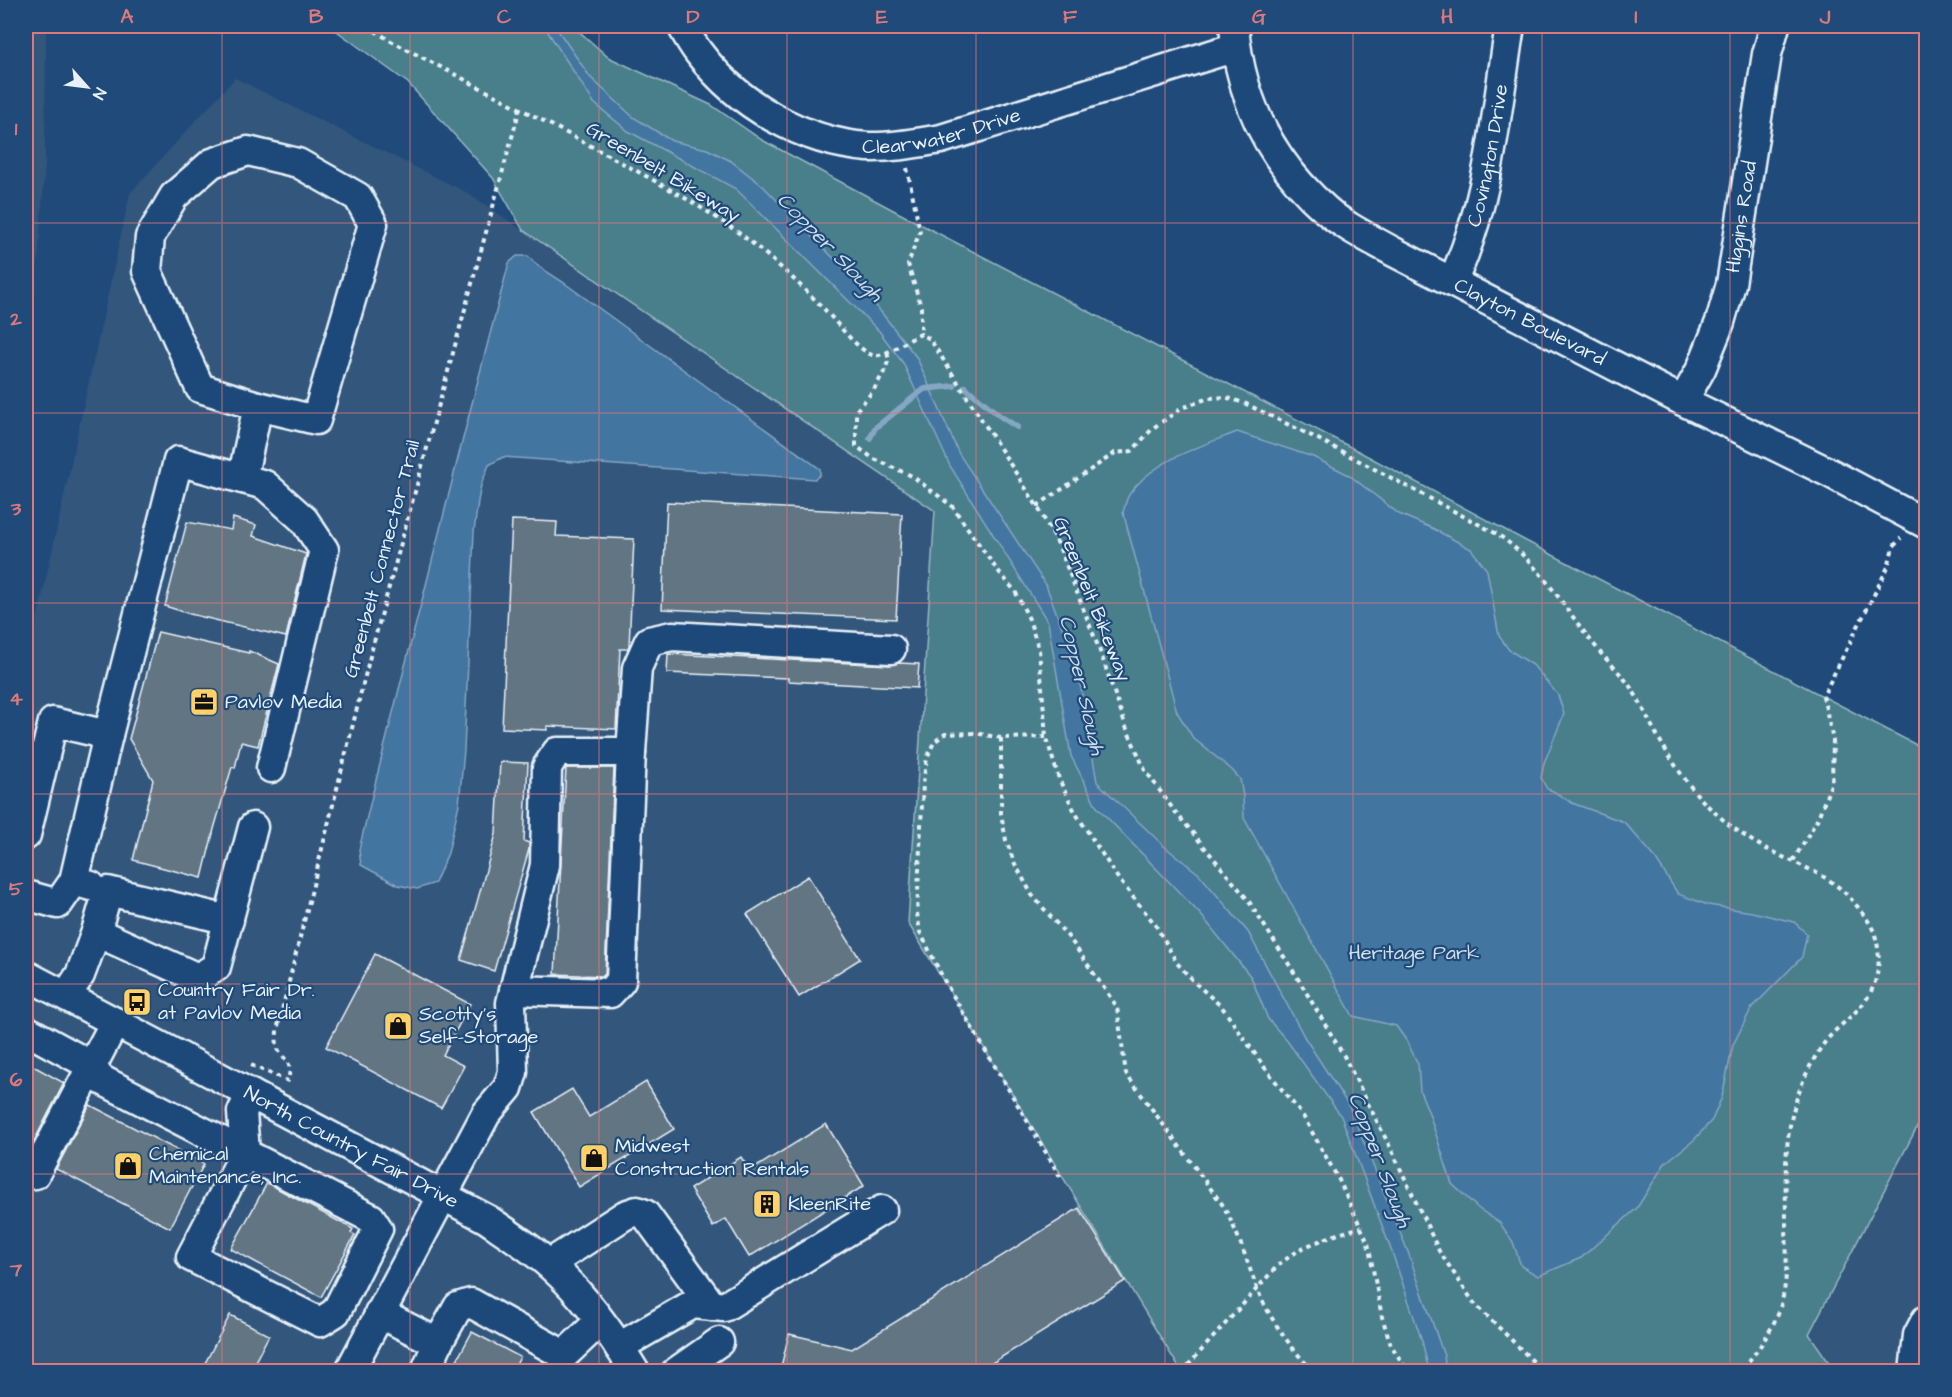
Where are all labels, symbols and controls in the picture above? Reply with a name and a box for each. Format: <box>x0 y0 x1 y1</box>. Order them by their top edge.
text: A <box>121 3 134 31</box>
text: B <box>309 3 324 31</box>
text: C <box>497 3 512 31</box>
text: D <box>687 3 700 31</box>
text: E <box>876 3 888 31</box>
text: F <box>1063 3 1078 31</box>
text: G <box>1252 3 1266 31</box>
text: H <box>1441 3 1453 31</box>
text: I <box>1634 3 1638 31</box>
text: J <box>1819 3 1831 31</box>
north arrow <box>57 57 117 117</box>
street label: Covington Drive <box>1460 82 1515 230</box>
text: N <box>87 84 111 103</box>
street label: Clearwater Drive <box>862 101 1024 161</box>
text: 1 <box>15 115 18 143</box>
street label: Greenbelt Bikeway <box>580 115 745 230</box>
street label: Higgins Road <box>1719 159 1764 275</box>
water label: Copper Slough <box>770 186 891 310</box>
street label: Clayton Boulevard <box>1449 271 1611 373</box>
text: 2 <box>9 305 22 333</box>
street label: Greenbelt Connector Trail <box>337 437 427 681</box>
text: 3 <box>10 495 22 523</box>
street label: Greenbelt Bikeway <box>1045 512 1138 686</box>
water label: Copper Slough <box>1051 613 1112 759</box>
text: 4 <box>9 685 23 713</box>
office icon: Pavlov Media <box>188 686 220 718</box>
place label: Pavlov Media <box>225 688 342 716</box>
text: 5 <box>9 875 24 903</box>
park label: Heritage Park <box>1349 939 1479 968</box>
place label: Country Fair Dr. at Pavlov Media <box>158 976 315 1027</box>
bus stop icon: Country Fair Dr. at Pavlov Media <box>121 986 153 1018</box>
place label: Scotty's Self-Storage <box>419 1000 539 1052</box>
shop icon: Scotty's Self-Storage <box>382 1010 414 1042</box>
text: 6 <box>10 1066 23 1094</box>
street label: North Country Fair Drive <box>239 1079 464 1215</box>
water label: Copper Slough <box>1340 1089 1420 1233</box>
place label: Midwest Construction Rentals <box>615 1132 809 1183</box>
place label: Chemical Maintenance, Inc. <box>149 1140 302 1191</box>
shop icon: Midwest Construction Rentals <box>578 1142 610 1174</box>
shop icon: Chemical Maintenance, Inc. <box>112 1150 144 1182</box>
building icon: KleenRite <box>751 1188 783 1220</box>
place label: KleenRite <box>788 1190 871 1218</box>
text: 7 <box>9 1256 23 1284</box>

